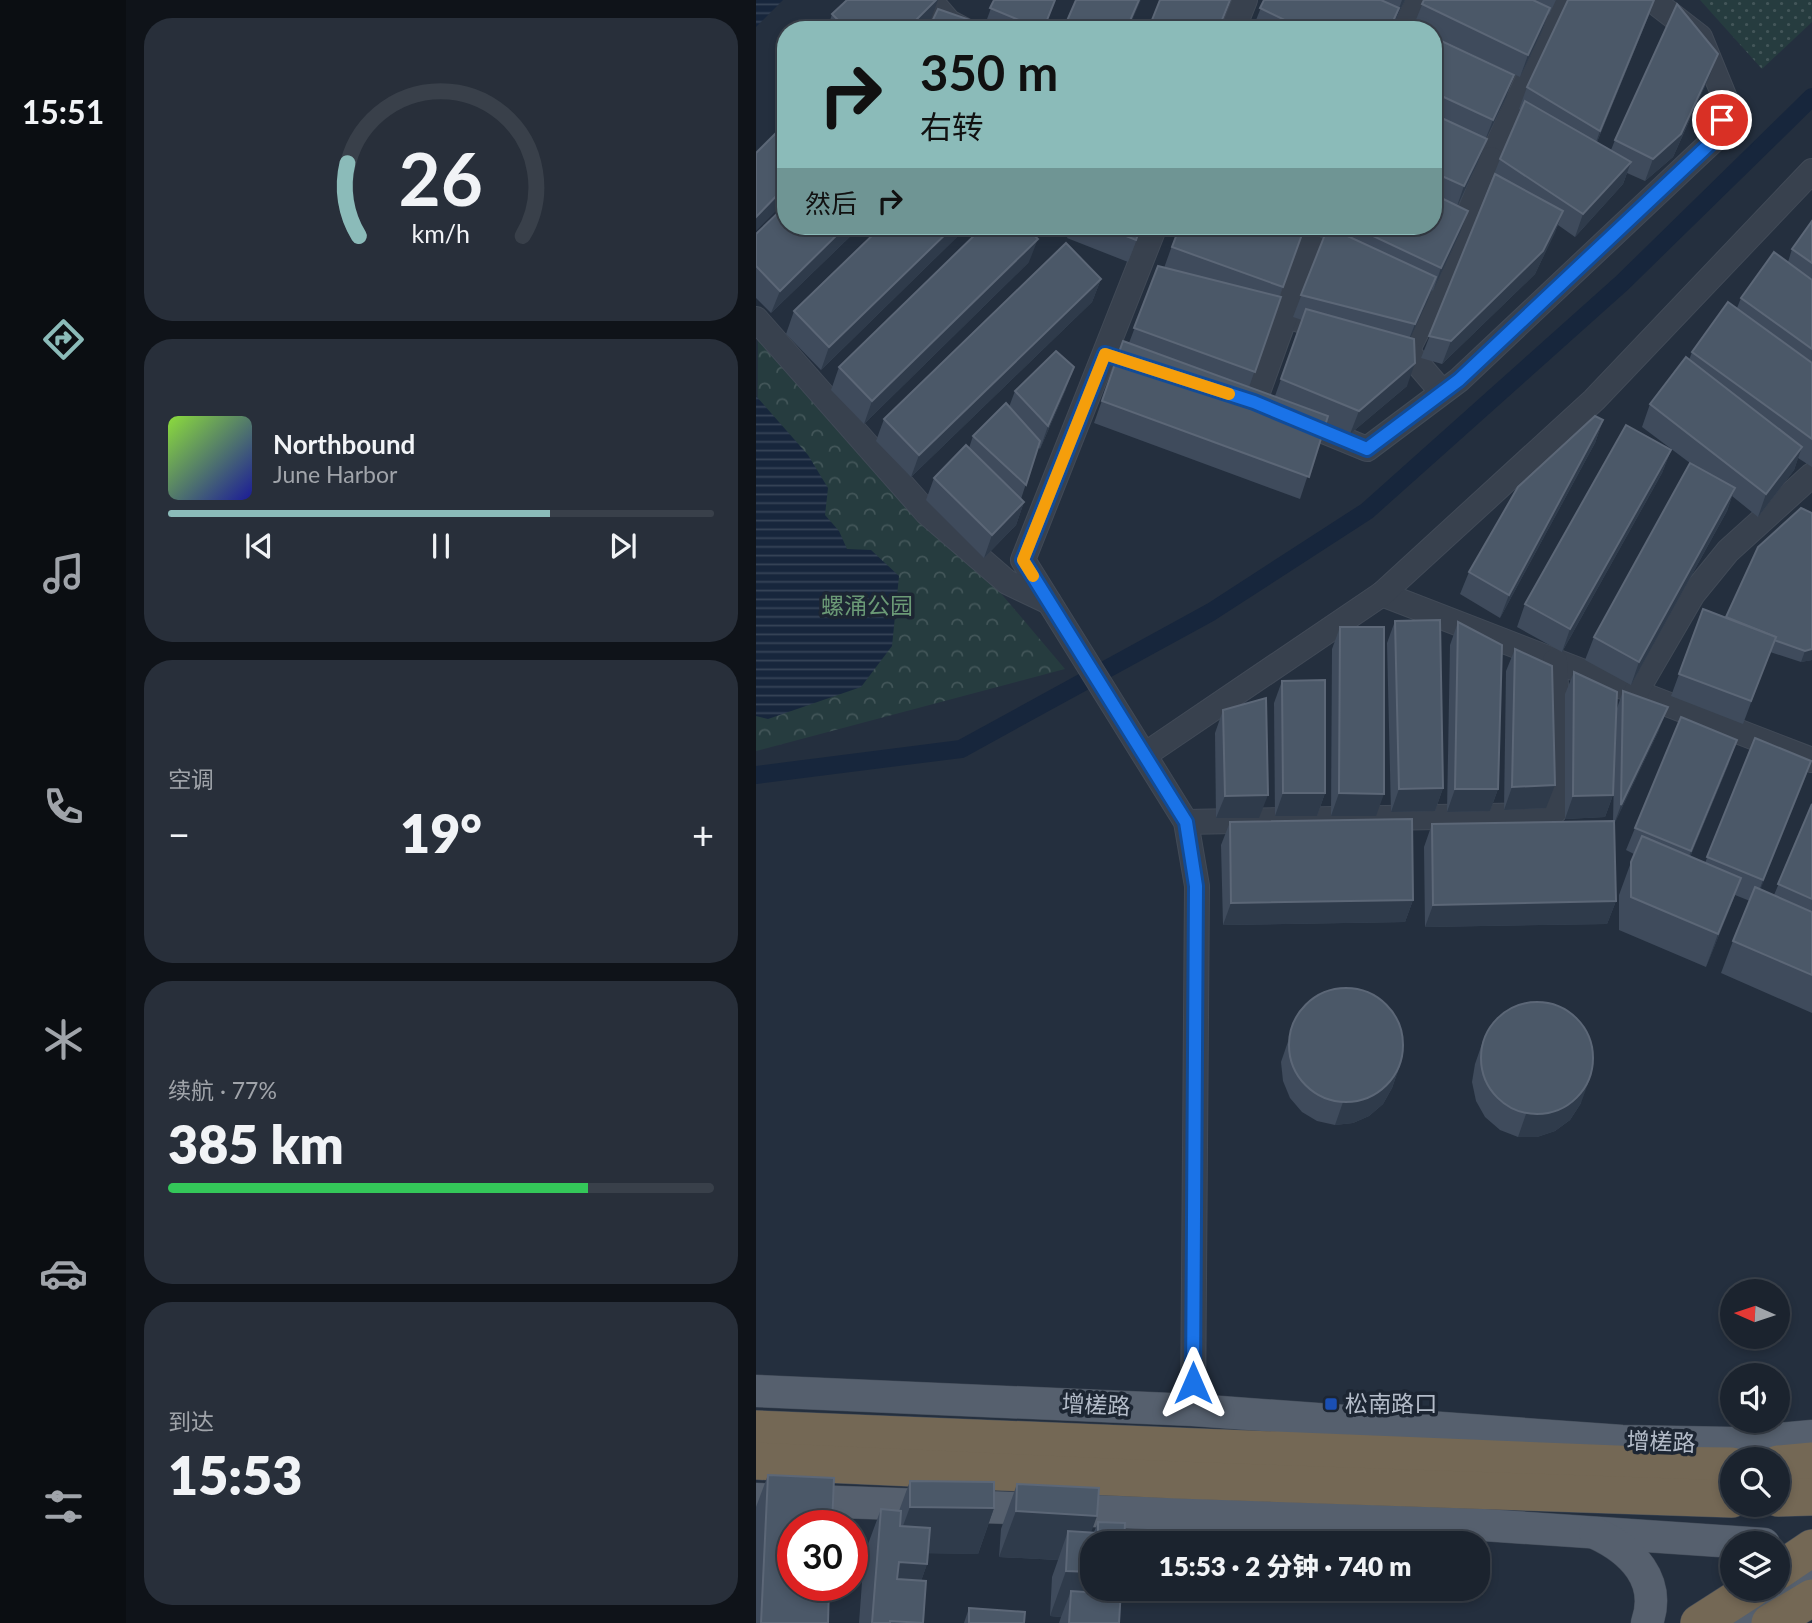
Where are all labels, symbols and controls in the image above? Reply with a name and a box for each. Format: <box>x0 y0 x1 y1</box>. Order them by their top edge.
text: 350 m <box>920 43 1058 101</box>
icon: right <box>805 49 896 140</box>
pin <box>1692 90 1752 150</box>
text: 15:51 <box>22 92 104 131</box>
icon: arrive <box>1703 101 1741 139</box>
text: 右转 <box>920 107 984 146</box>
text: 26 <box>399 134 483 222</box>
icon: right <box>871 182 909 220</box>
text: 然后 <box>805 187 857 219</box>
text: km/h <box>412 217 470 247</box>
icon: directions <box>39 315 88 364</box>
text: Northbound <box>273 428 415 460</box>
text: June Harbor <box>273 460 397 488</box>
icon: previous <box>240 527 278 565</box>
icon: pause <box>422 527 460 565</box>
icon: next <box>604 527 642 565</box>
icon: music <box>39 549 88 598</box>
park label: 螺涌公园 <box>821 591 913 619</box>
text: 空调 <box>168 765 214 793</box>
icon: phone <box>39 782 88 831</box>
text: 19° <box>400 802 482 864</box>
text: − <box>168 811 190 857</box>
text: + <box>692 811 714 857</box>
icon: climate <box>39 1015 88 1064</box>
text: 续航 · 77% <box>168 1076 277 1104</box>
text: 385 km <box>168 1113 344 1175</box>
icon: car <box>39 1249 88 1298</box>
north arrow <box>1720 1279 1790 1349</box>
map controls <box>1720 1279 1790 1601</box>
position arrow <box>1156 1346 1230 1420</box>
button: sound <box>1720 1363 1790 1433</box>
street label: 增槎路 <box>1061 1388 1131 1420</box>
place label: 松南路口 <box>1345 1389 1437 1417</box>
marker: 松南路口 <box>1323 1396 1339 1412</box>
text: 到达 <box>168 1407 214 1435</box>
street label: 增槎路 <box>1626 1426 1696 1456</box>
text: 15:53 <box>168 1444 302 1506</box>
button: search <box>1720 1447 1790 1517</box>
icon: filters <box>39 1482 88 1531</box>
speed limit sign: 30 <box>777 1510 868 1601</box>
button: layers <box>1720 1531 1790 1601</box>
text: 15:53 · 2 分钟 · 740 m <box>1159 1550 1411 1582</box>

